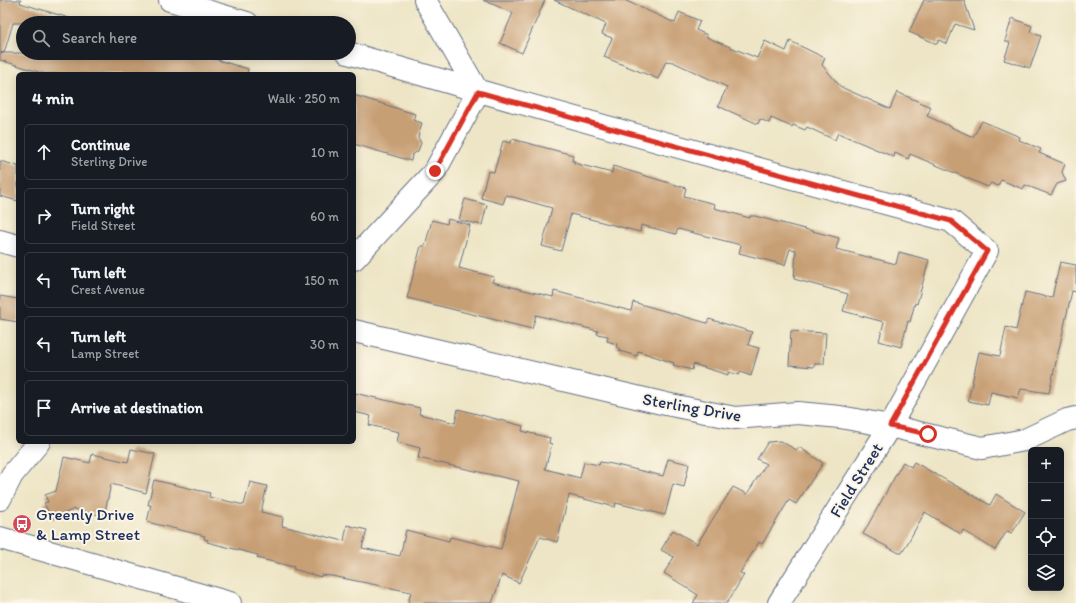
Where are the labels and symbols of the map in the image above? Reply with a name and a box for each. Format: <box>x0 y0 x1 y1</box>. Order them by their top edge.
route end <box>426 162 444 180</box>
street label: Sterling Drive <box>641 388 743 426</box>
route start <box>919 425 937 443</box>
street label: Field Street <box>825 438 887 521</box>
place label: Greenly Drive & Lamp Street <box>36 504 141 544</box>
bus stop icon: Greenly Drive & Lamp Street <box>11 513 33 535</box>

